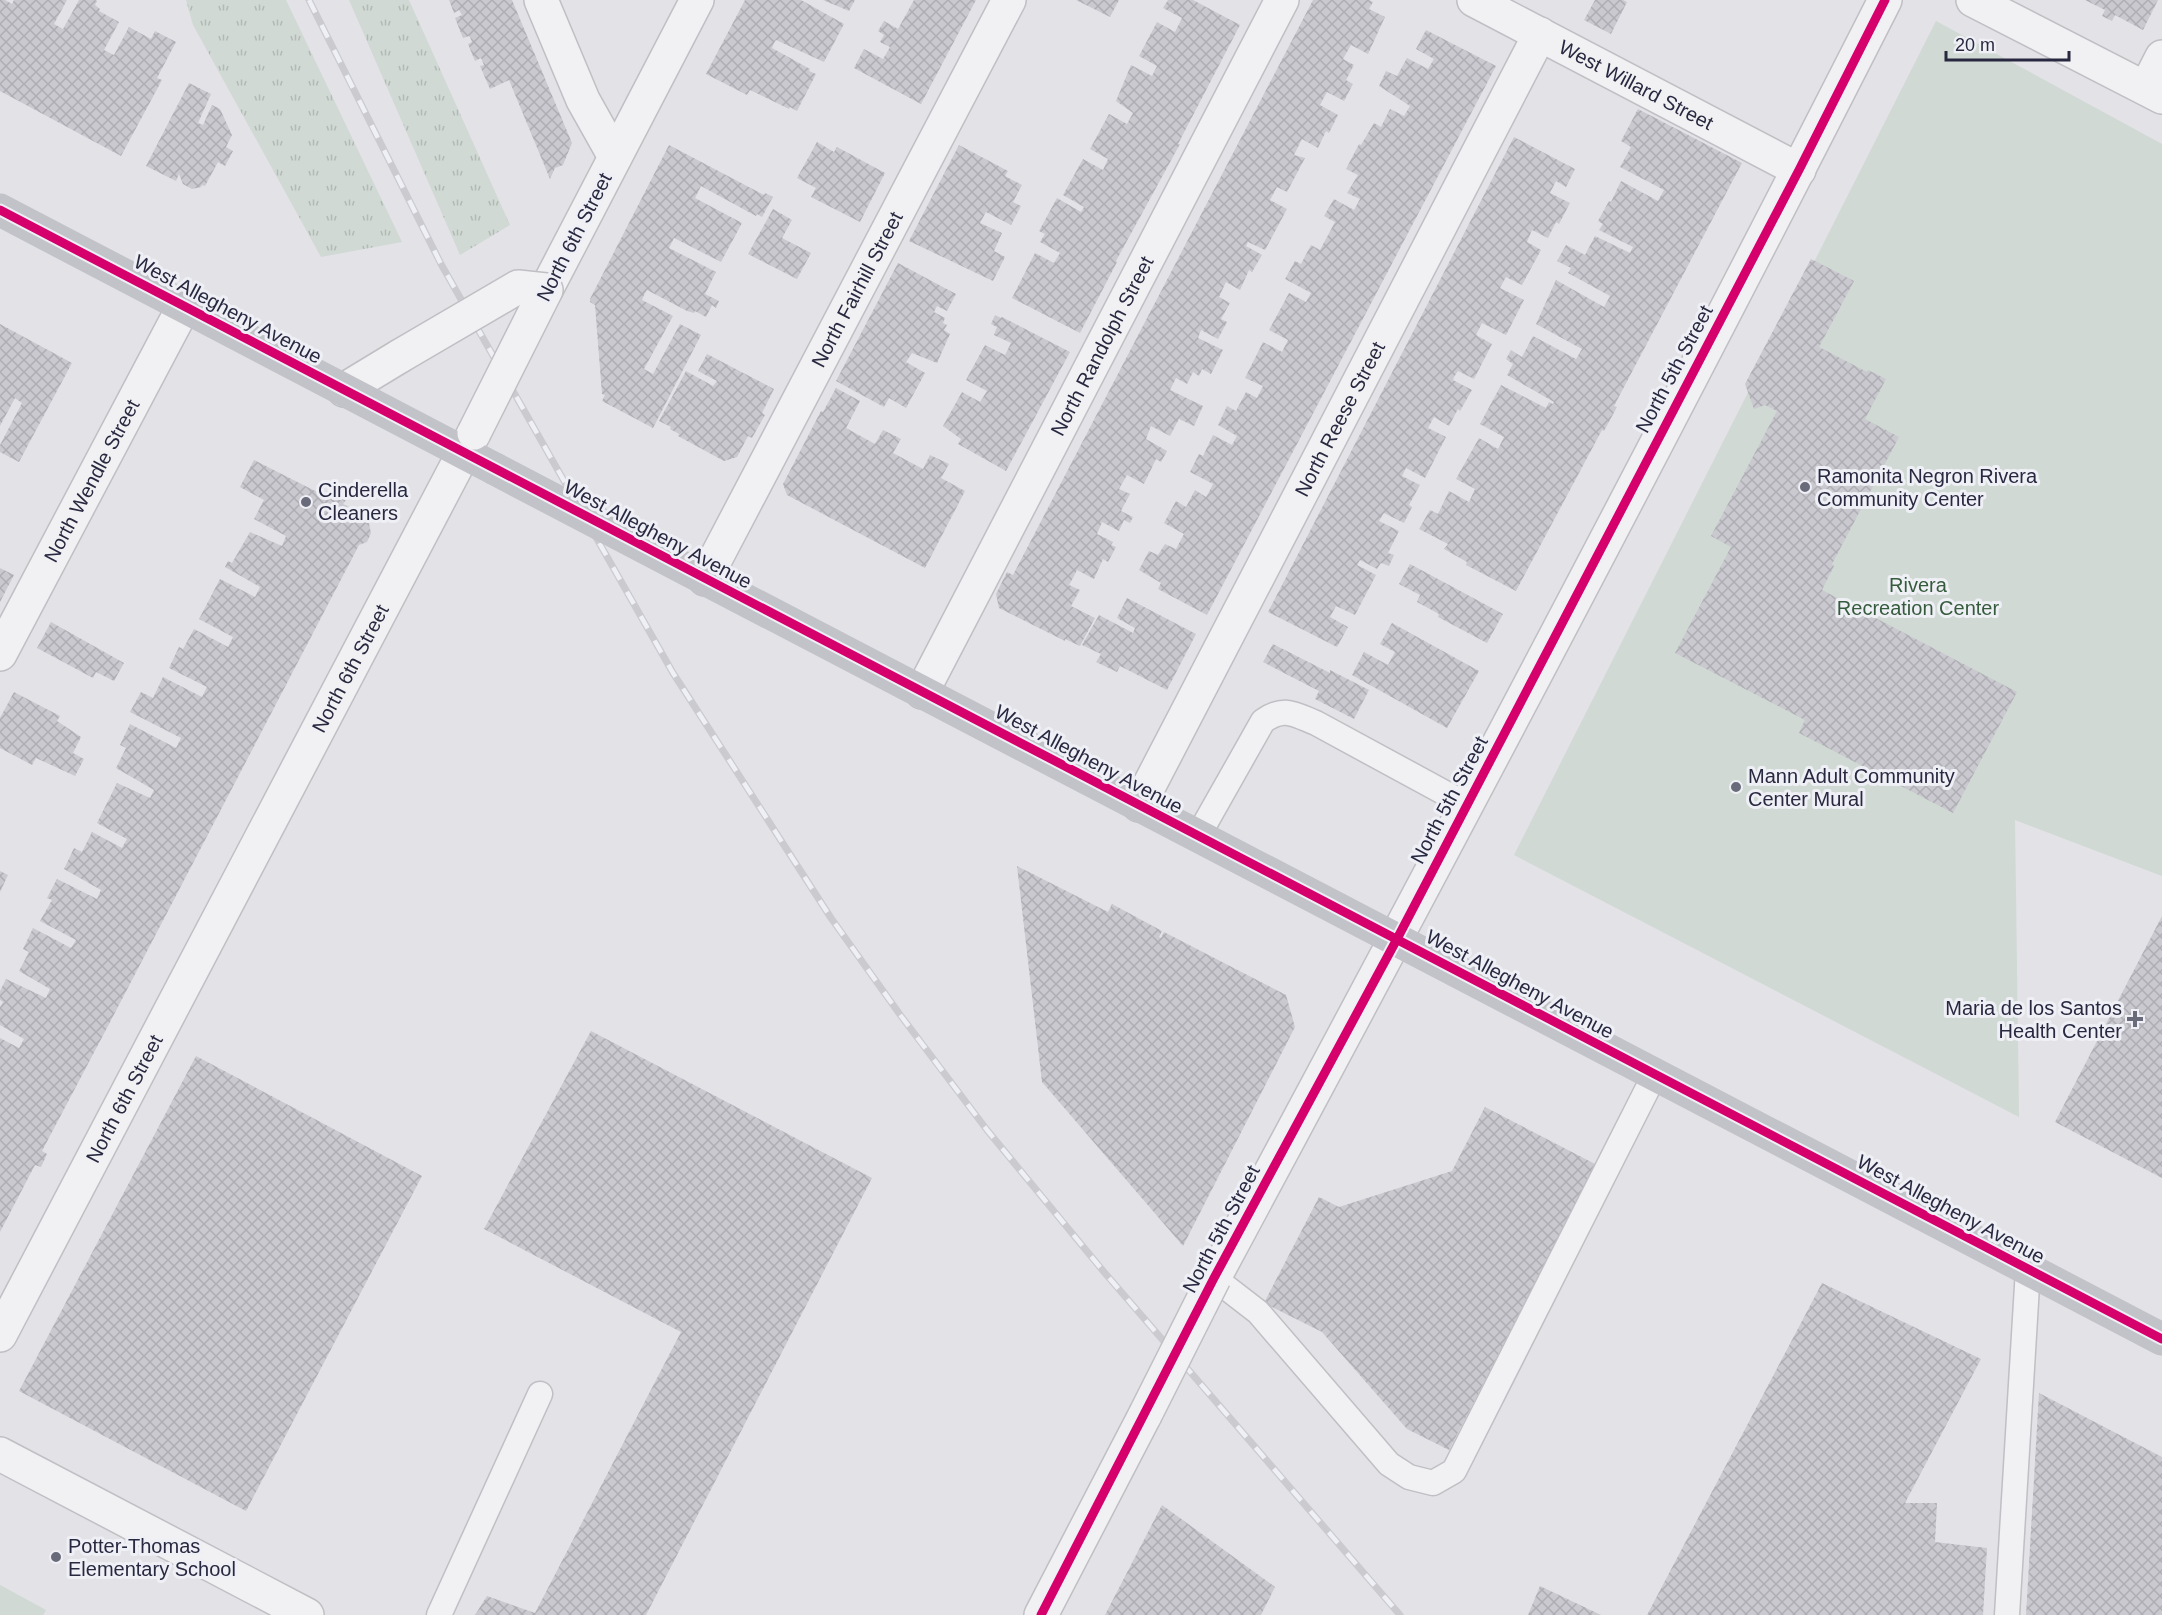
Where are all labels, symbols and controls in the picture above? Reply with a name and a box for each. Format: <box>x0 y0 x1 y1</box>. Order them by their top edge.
scale bar <box>1946 24 2069 62</box>
street label: West Willard Street <box>1555 35 1717 134</box>
text: 20 m <box>1955 35 1995 55</box>
street label: North 6th Street <box>532 169 616 305</box>
street label: North Fairhill Street <box>807 208 907 371</box>
street label: West Allegheny Avenue <box>130 250 326 368</box>
street label: North Randolph Street <box>1046 252 1158 439</box>
street label: North 5th Street <box>1631 301 1717 436</box>
street label: North Reese Street <box>1290 338 1389 500</box>
street label: North Wendle Street <box>40 395 144 566</box>
place label: Ramonita Negron Rivera Community Center <box>1817 465 2038 510</box>
street label: West Allegheny Avenue <box>560 475 756 593</box>
place label: Cinderella Cleaners <box>318 479 409 524</box>
marker: Ramonita Negron Rivera Community Center <box>1798 480 1812 494</box>
marker: Cinderella Cleaners <box>299 495 313 509</box>
park label: Rivera Recreation Center <box>1837 574 1999 619</box>
street label: North 6th Street <box>308 600 393 736</box>
street label: West Allegheny Avenue <box>991 700 1187 818</box>
street label: North 5th Street <box>1406 732 1492 867</box>
place label: Mann Adult Community Center Mural <box>1748 765 1955 810</box>
marker: Mann Adult Community Center Mural <box>1729 780 1743 794</box>
street label: West Allegheny Avenue <box>1422 925 1618 1043</box>
place label: Maria de los Santos Health Center <box>1945 997 2122 1042</box>
marker: Maria de los Santos Health Center <box>2126 1010 2144 1028</box>
street label: North 6th Street <box>82 1031 167 1166</box>
street label: West Allegheny Avenue <box>1853 1150 2049 1268</box>
street label: North 5th Street <box>1178 1161 1264 1296</box>
place label: Potter-Thomas Elementary School <box>68 1535 236 1580</box>
marker: Potter-Thomas Elementary School <box>49 1550 63 1564</box>

